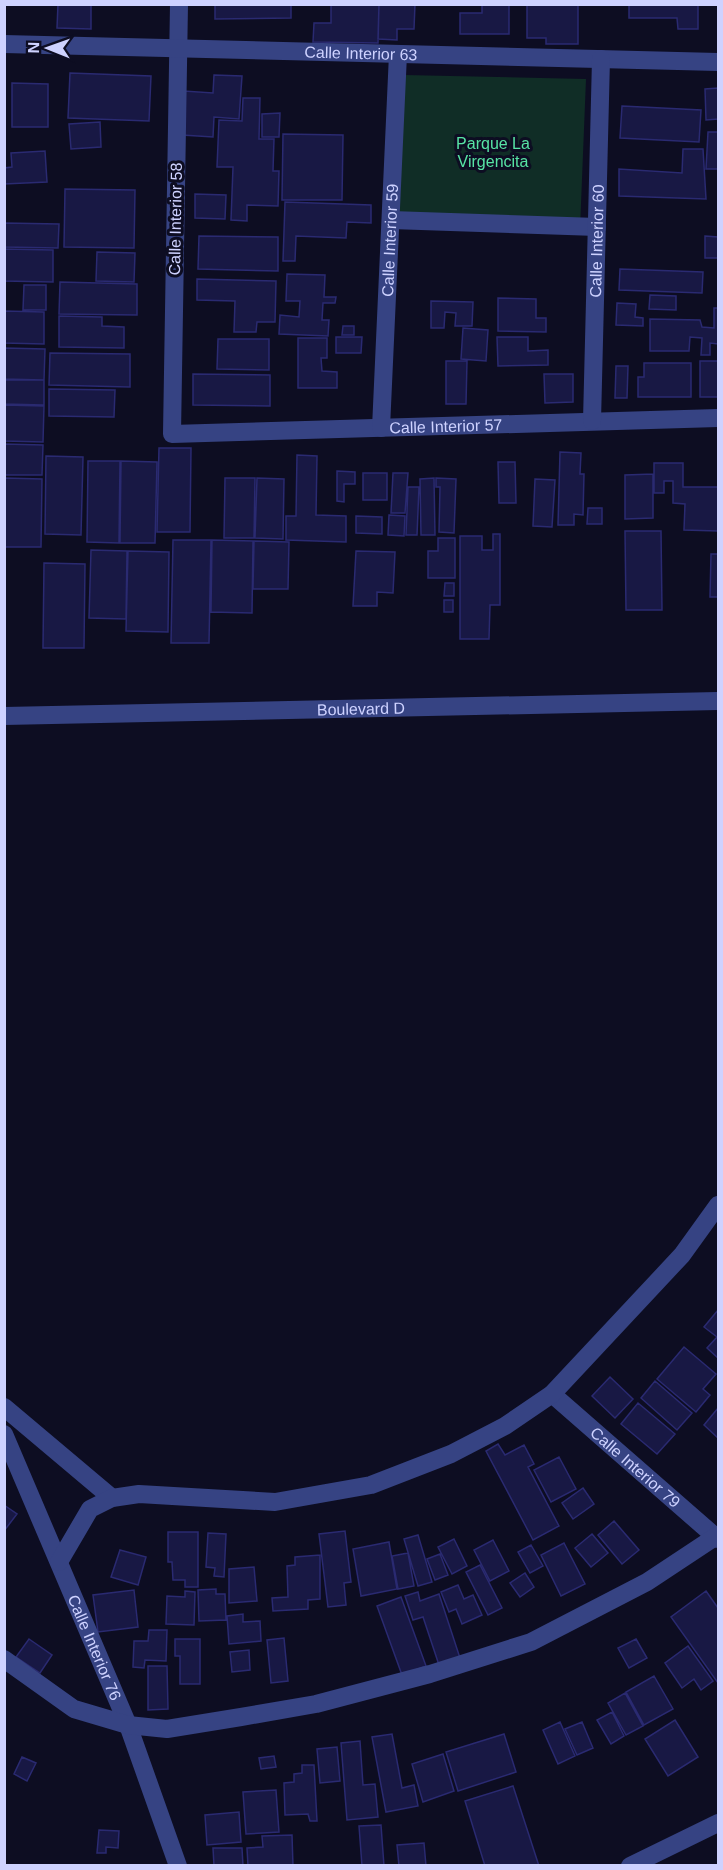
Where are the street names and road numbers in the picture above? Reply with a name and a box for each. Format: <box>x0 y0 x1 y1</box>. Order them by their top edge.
street label: Calle Interior 63 <box>304 44 418 63</box>
street label: Calle Interior 58 <box>166 162 185 276</box>
street label: Calle Interior 59 <box>379 183 401 297</box>
street label: Calle Interior 60 <box>587 184 607 298</box>
street label: Calle Interior 57 <box>389 416 503 437</box>
street label: Boulevard D <box>317 700 405 718</box>
street label: Calle Interior 79 <box>587 1424 684 1511</box>
street label: Calle Interior 76 <box>65 1592 125 1703</box>

